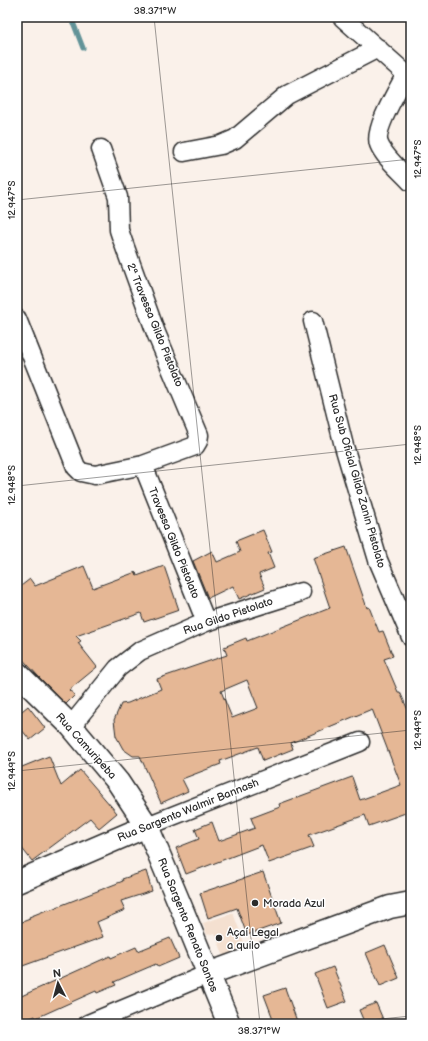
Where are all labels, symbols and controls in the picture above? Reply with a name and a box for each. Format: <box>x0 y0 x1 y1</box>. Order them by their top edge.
text: 38.371°W <box>134 5 176 17</box>
text: 12.947°S <box>412 139 424 179</box>
text: 12.947°S <box>6 180 18 220</box>
street label: 2ª Travessa Gildo Pistolato <box>124 261 186 389</box>
street label: Rua Sub Oficial Gildo Zanin Pistolato <box>326 392 388 570</box>
text: 12.948°S <box>412 425 424 465</box>
text: 12.948°S <box>6 465 18 505</box>
street label: Travessa Gildo Pistolato <box>146 486 202 600</box>
street label: Rua Gildo Pistolato <box>181 595 275 637</box>
street label: Rua Camuripeba <box>53 710 119 782</box>
text: 12.949°S <box>412 710 424 750</box>
text: 12.949°S <box>6 751 18 791</box>
street label: Rua Sargento Walmir Bannash <box>116 776 260 844</box>
street label: Rua Sargento Renato Santos <box>155 856 221 995</box>
place label: Morada Azul <box>263 897 325 910</box>
marker: Morada Azul <box>250 898 260 908</box>
place label: Açaí Legal a quilo <box>227 926 279 952</box>
marker: Açaí Legal a quilo <box>214 933 224 943</box>
north arrow <box>38 963 78 1003</box>
text: N <box>52 967 62 980</box>
text: 38.371°W <box>238 1025 280 1037</box>

